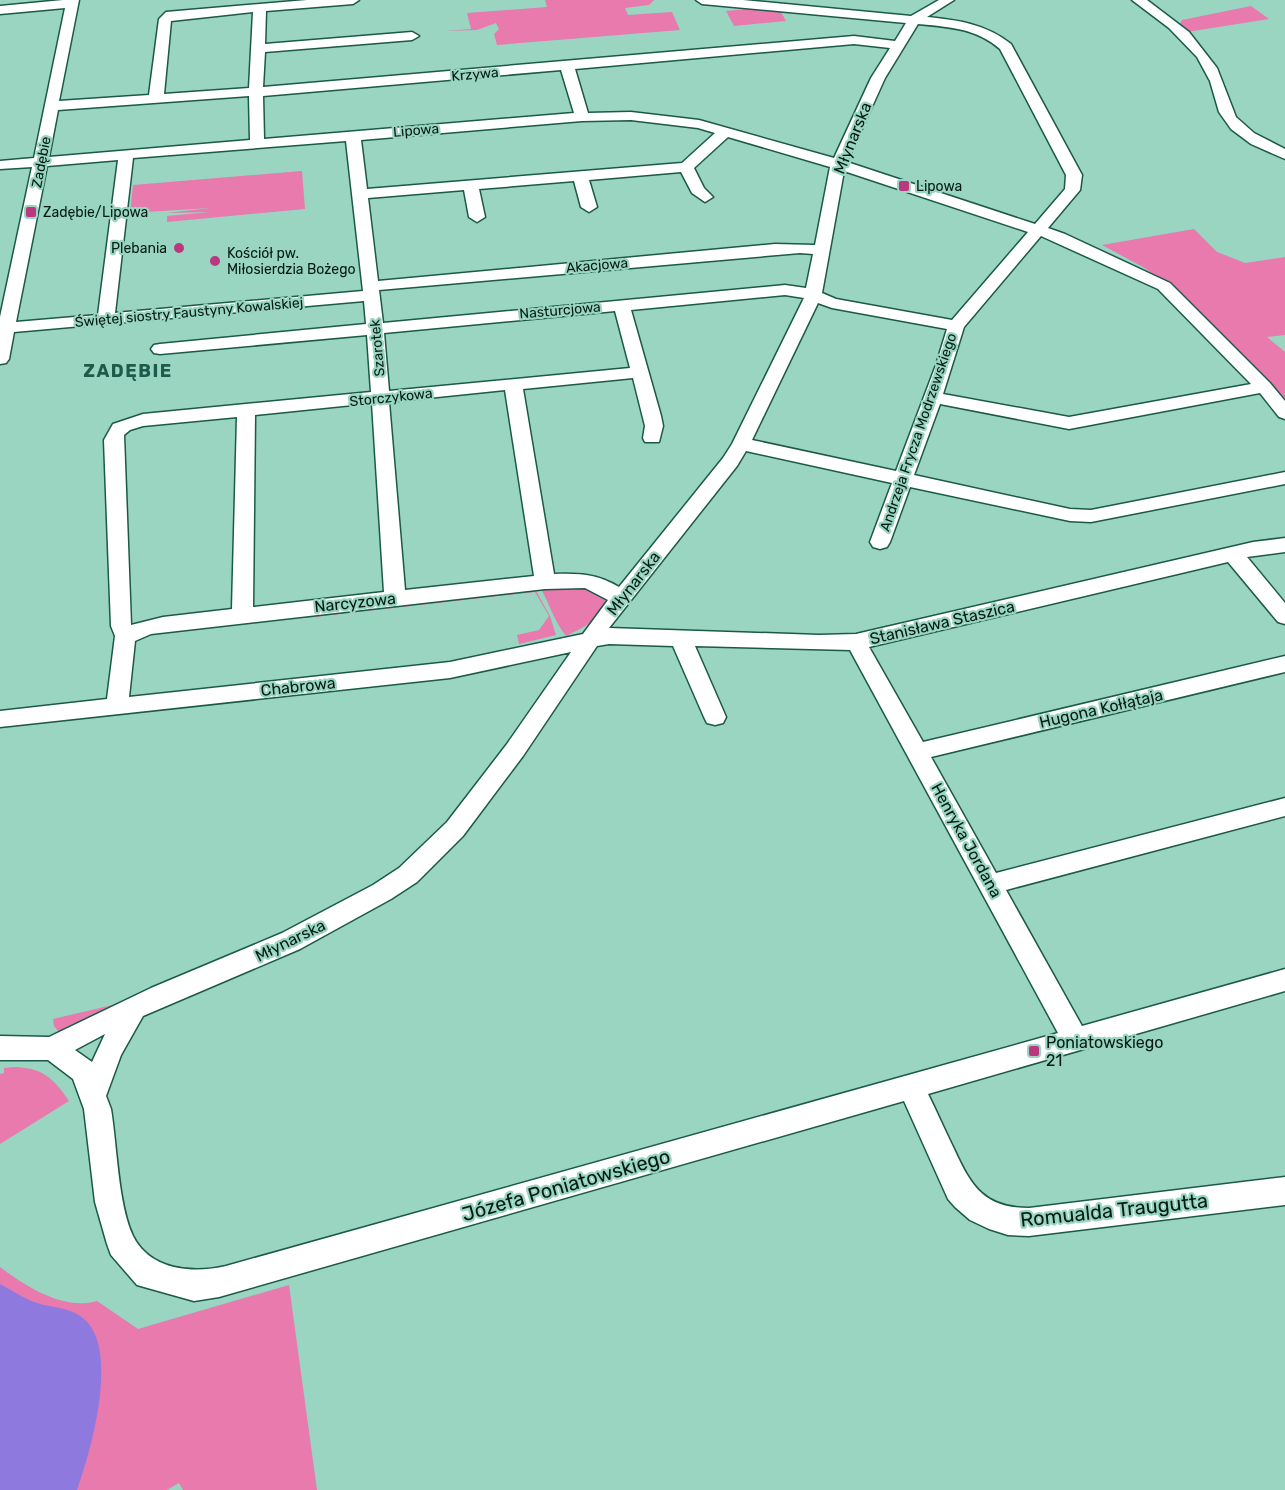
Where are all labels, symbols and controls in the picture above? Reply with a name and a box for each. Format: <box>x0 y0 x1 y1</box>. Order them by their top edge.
street label: Krzywa <box>451 64 499 85</box>
street label: Młynarska <box>829 100 875 177</box>
street label: Lipowa <box>392 120 440 141</box>
street label: Zadębie <box>28 135 55 189</box>
place label: Lipowa <box>916 178 962 195</box>
marker: Lipowa <box>897 179 911 193</box>
place label: Zadębie/Lipowa <box>43 204 148 221</box>
marker: Zadębie/Lipowa <box>24 205 38 219</box>
place label: Plebania <box>111 240 167 257</box>
marker: Plebania <box>172 241 186 255</box>
place label: Kościół pw. Miłosierdzia Bożego <box>227 245 356 278</box>
marker: Kościół pw. Miłosierdzia Bożego <box>208 254 222 268</box>
street label: Akacjowa <box>565 254 629 277</box>
street label: Świętej siostry Faustyny Kowalskiej <box>74 293 304 331</box>
street label: Nasturcjowa <box>519 298 601 323</box>
street label: Szarotek <box>366 318 388 377</box>
street label: Andrzeja Frycza Modrzewskiego <box>877 331 960 533</box>
district label: ZADĘBIE <box>83 360 173 382</box>
street label: Storczykowa <box>349 385 433 410</box>
street label: Młynarska <box>603 548 664 619</box>
street label: Narcyzowa <box>313 589 397 616</box>
street label: Stanisława Staszica <box>868 597 1016 648</box>
street label: Chabrowa <box>260 673 336 700</box>
street label: Hugona Kołłątaja <box>1037 685 1165 732</box>
street label: Henryka Jordana <box>927 780 1006 901</box>
street label: Młynarska <box>252 915 328 966</box>
place label: Poniatowskiego 21 <box>1046 1033 1164 1070</box>
marker: Poniatowskiego 21 <box>1027 1044 1041 1058</box>
street label: Józefa Poniatowskiego <box>459 1144 673 1226</box>
street label: Romualda Traugutta <box>1019 1188 1209 1232</box>

